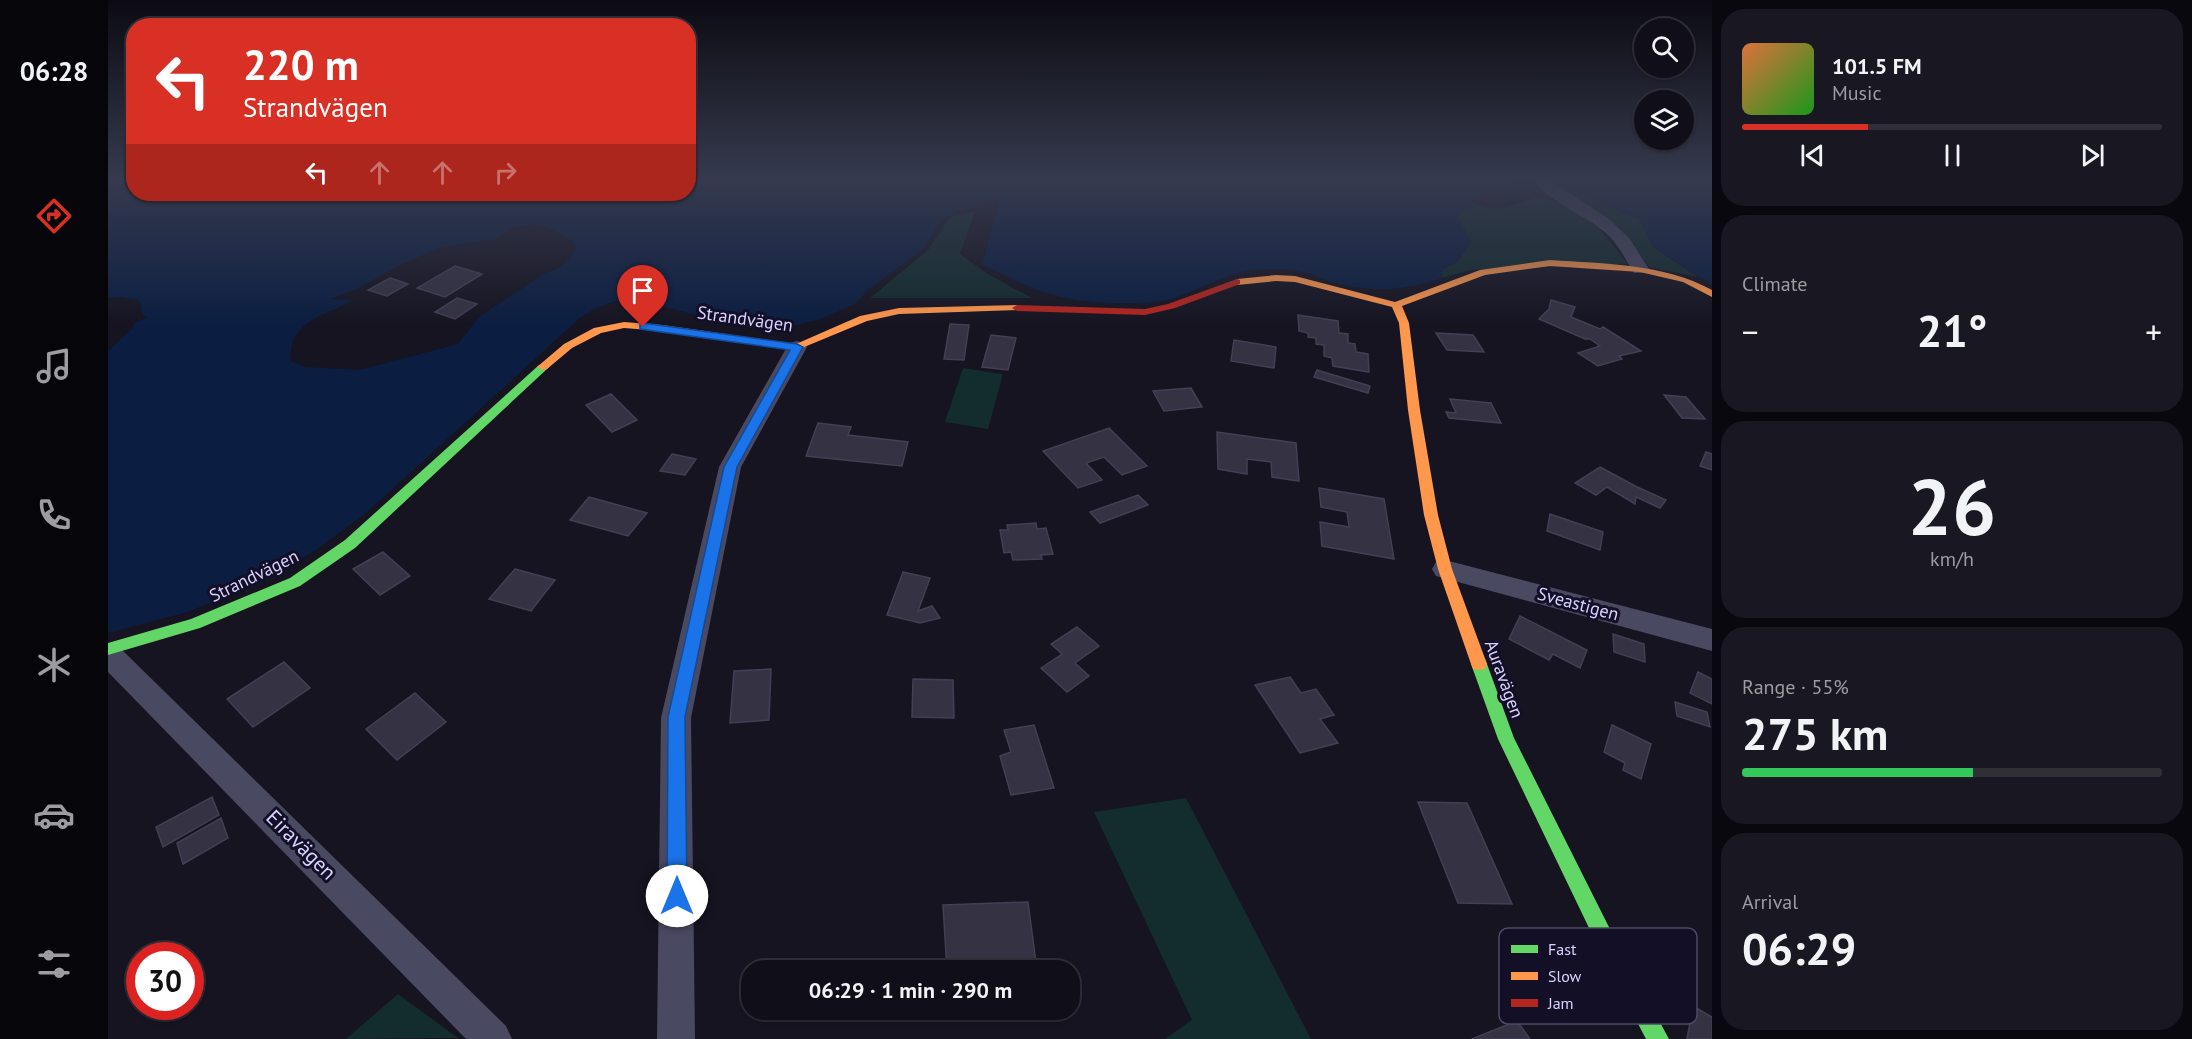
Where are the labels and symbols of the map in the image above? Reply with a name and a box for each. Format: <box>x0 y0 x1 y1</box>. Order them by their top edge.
pin <box>617 265 668 327</box>
street label: Strandvägen <box>696 300 794 337</box>
street label: Strandvägen <box>205 544 302 607</box>
street label: Sveastigen <box>1535 582 1621 625</box>
street label: Auravägen <box>1480 637 1529 721</box>
street label: Eiravägen <box>261 804 342 885</box>
position arrow <box>645 864 709 928</box>
legend <box>1499 928 1697 1024</box>
text: Fast <box>1548 939 1577 959</box>
speed limit sign: 30 <box>126 942 204 1020</box>
text: Slow <box>1548 966 1582 986</box>
text: Jam <box>1547 993 1574 1013</box>

